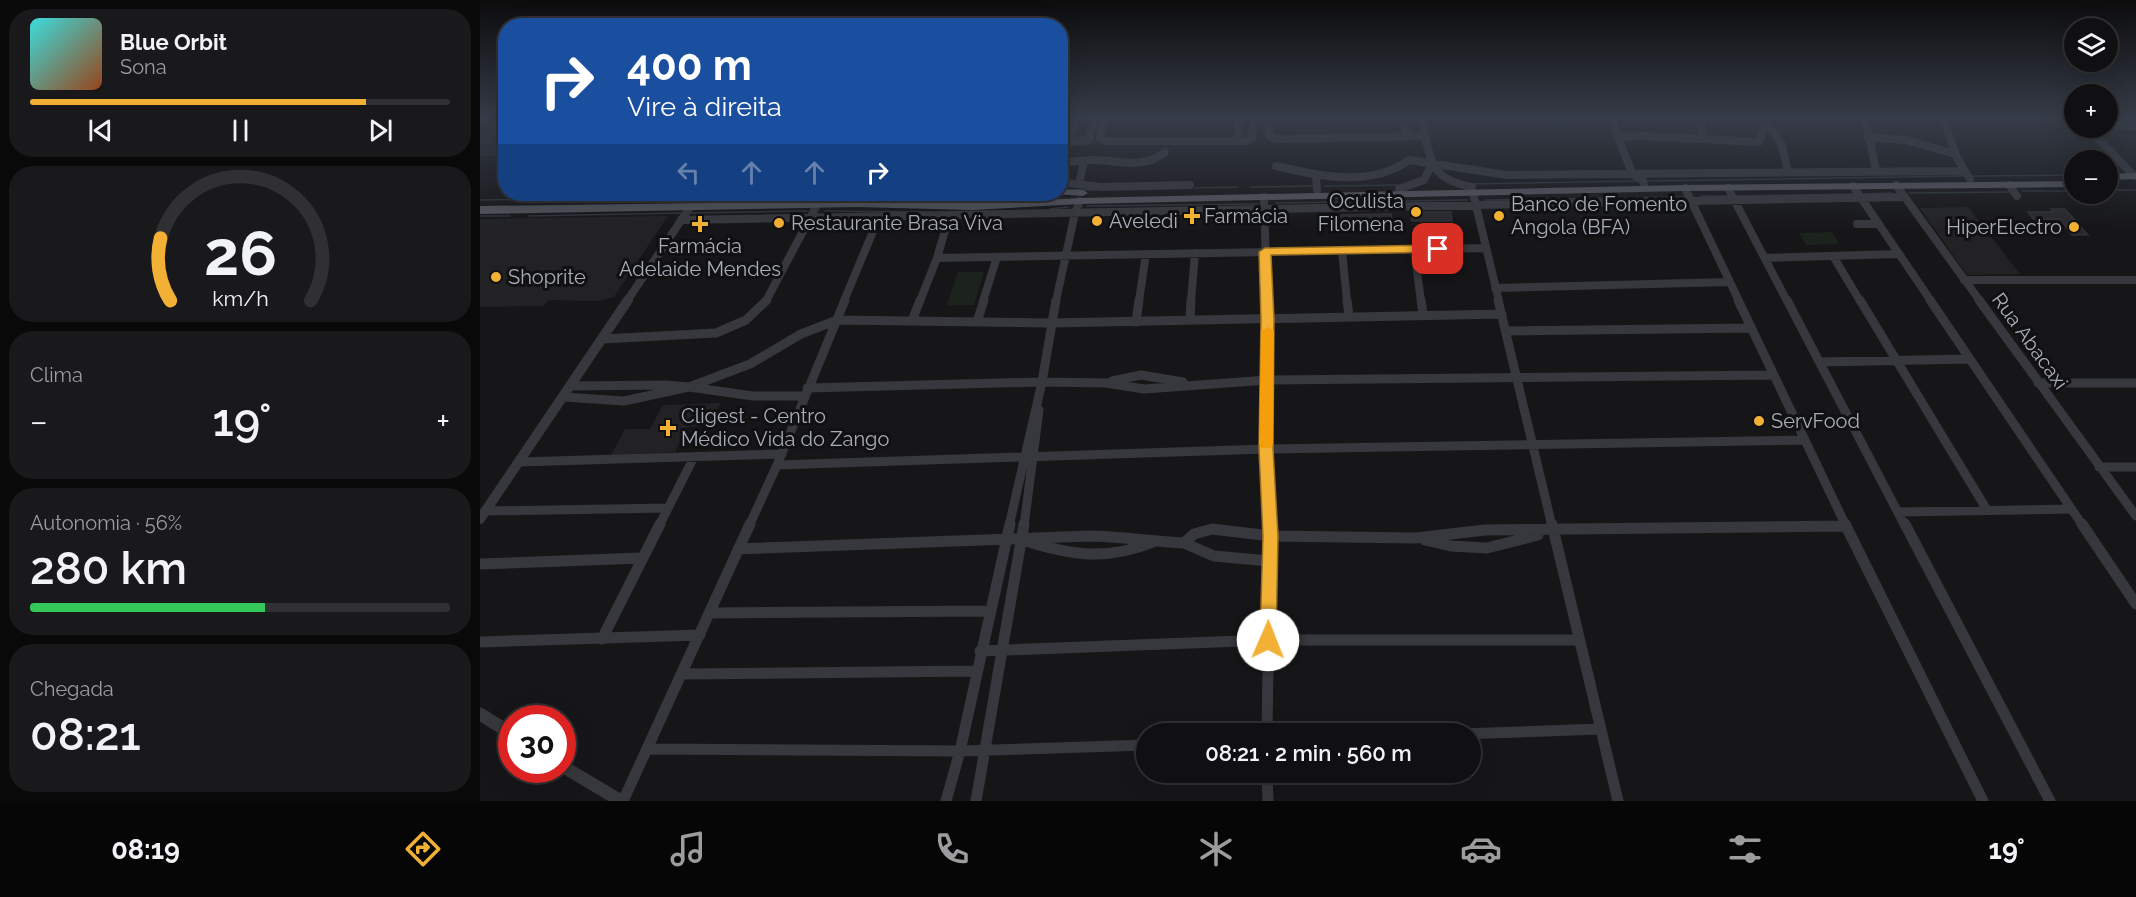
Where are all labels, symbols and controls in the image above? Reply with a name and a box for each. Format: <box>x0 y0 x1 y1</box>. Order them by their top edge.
map controls <box>2064 18 2118 204</box>
button: layers <box>2064 18 2118 72</box>
text: Blue Orbit <box>120 29 227 55</box>
text: 400 m <box>627 41 752 90</box>
icon: right <box>528 42 606 120</box>
text: Sona <box>120 55 167 79</box>
button: + <box>2064 84 2118 138</box>
text: Vire à direita <box>627 91 782 122</box>
icon: previous <box>84 114 117 147</box>
icon: pause <box>224 114 257 147</box>
icon: next <box>364 114 397 147</box>
button: − <box>2064 150 2118 204</box>
icon: left <box>672 156 705 189</box>
icon: ahead <box>735 156 768 189</box>
icon: ahead <box>798 156 831 189</box>
icon: right <box>861 156 894 189</box>
place label: Oculista Filomena <box>1318 189 1404 236</box>
place label: Banco de Fomento Angola (BFA) <box>1511 192 1687 239</box>
place label: Farmácia <box>1204 204 1288 228</box>
marker: Oculista Filomena <box>1409 205 1423 219</box>
place label: Aveledi <box>1109 209 1178 233</box>
marker: Farmácia <box>1185 209 1199 223</box>
marker: Banco de Fomento Angola (BFA) <box>1492 209 1506 223</box>
place label: Restaurante Brasa Viva <box>791 211 1003 235</box>
marker: Aveledi <box>1090 214 1104 228</box>
place label: HiperElectro <box>1946 215 2062 239</box>
text: 26 <box>203 216 277 290</box>
marker: Restaurante Brasa Viva <box>772 216 786 230</box>
marker: Farmácia Adelaide Mendes <box>693 217 707 231</box>
marker: HiperElectro <box>2067 220 2081 234</box>
pin <box>1412 223 1463 274</box>
icon: arrive <box>1421 232 1454 265</box>
place label: Farmácia Adelaide Mendes <box>619 234 781 281</box>
place label: Shoprite <box>508 265 586 289</box>
marker: Shoprite <box>489 270 503 284</box>
text: km/h <box>212 286 268 311</box>
street label: Rua Abacaxi <box>1987 288 2073 394</box>
text: Clima <box>30 363 83 387</box>
text: 19° <box>213 394 271 447</box>
text: − <box>30 402 48 441</box>
text: + <box>436 402 450 441</box>
place label: Cligest - Centro Médico Vida do Zango <box>681 404 889 451</box>
place label: ServFood <box>1771 409 1860 433</box>
marker: ServFood <box>1752 414 1766 428</box>
marker: Cligest - Centro Médico Vida do Zango <box>659 419 677 437</box>
text: Autonomia · 56% <box>30 511 182 535</box>
text: 280 km <box>30 542 187 595</box>
position arrow <box>1236 608 1300 672</box>
text: Chegada <box>30 677 114 701</box>
speed limit sign: 30 <box>498 705 576 783</box>
text: 08:21 <box>30 708 141 761</box>
text: 08:21 · 2 min · 560 m <box>1205 740 1412 766</box>
icon: directions <box>402 828 444 870</box>
icon: music <box>667 828 709 870</box>
icon: phone <box>931 828 973 870</box>
icon: climate <box>1195 828 1237 870</box>
icon: car <box>1460 828 1502 870</box>
icon: filters <box>1724 828 1766 870</box>
text: 08:19 <box>111 834 180 865</box>
text: 19° <box>1989 834 2025 865</box>

